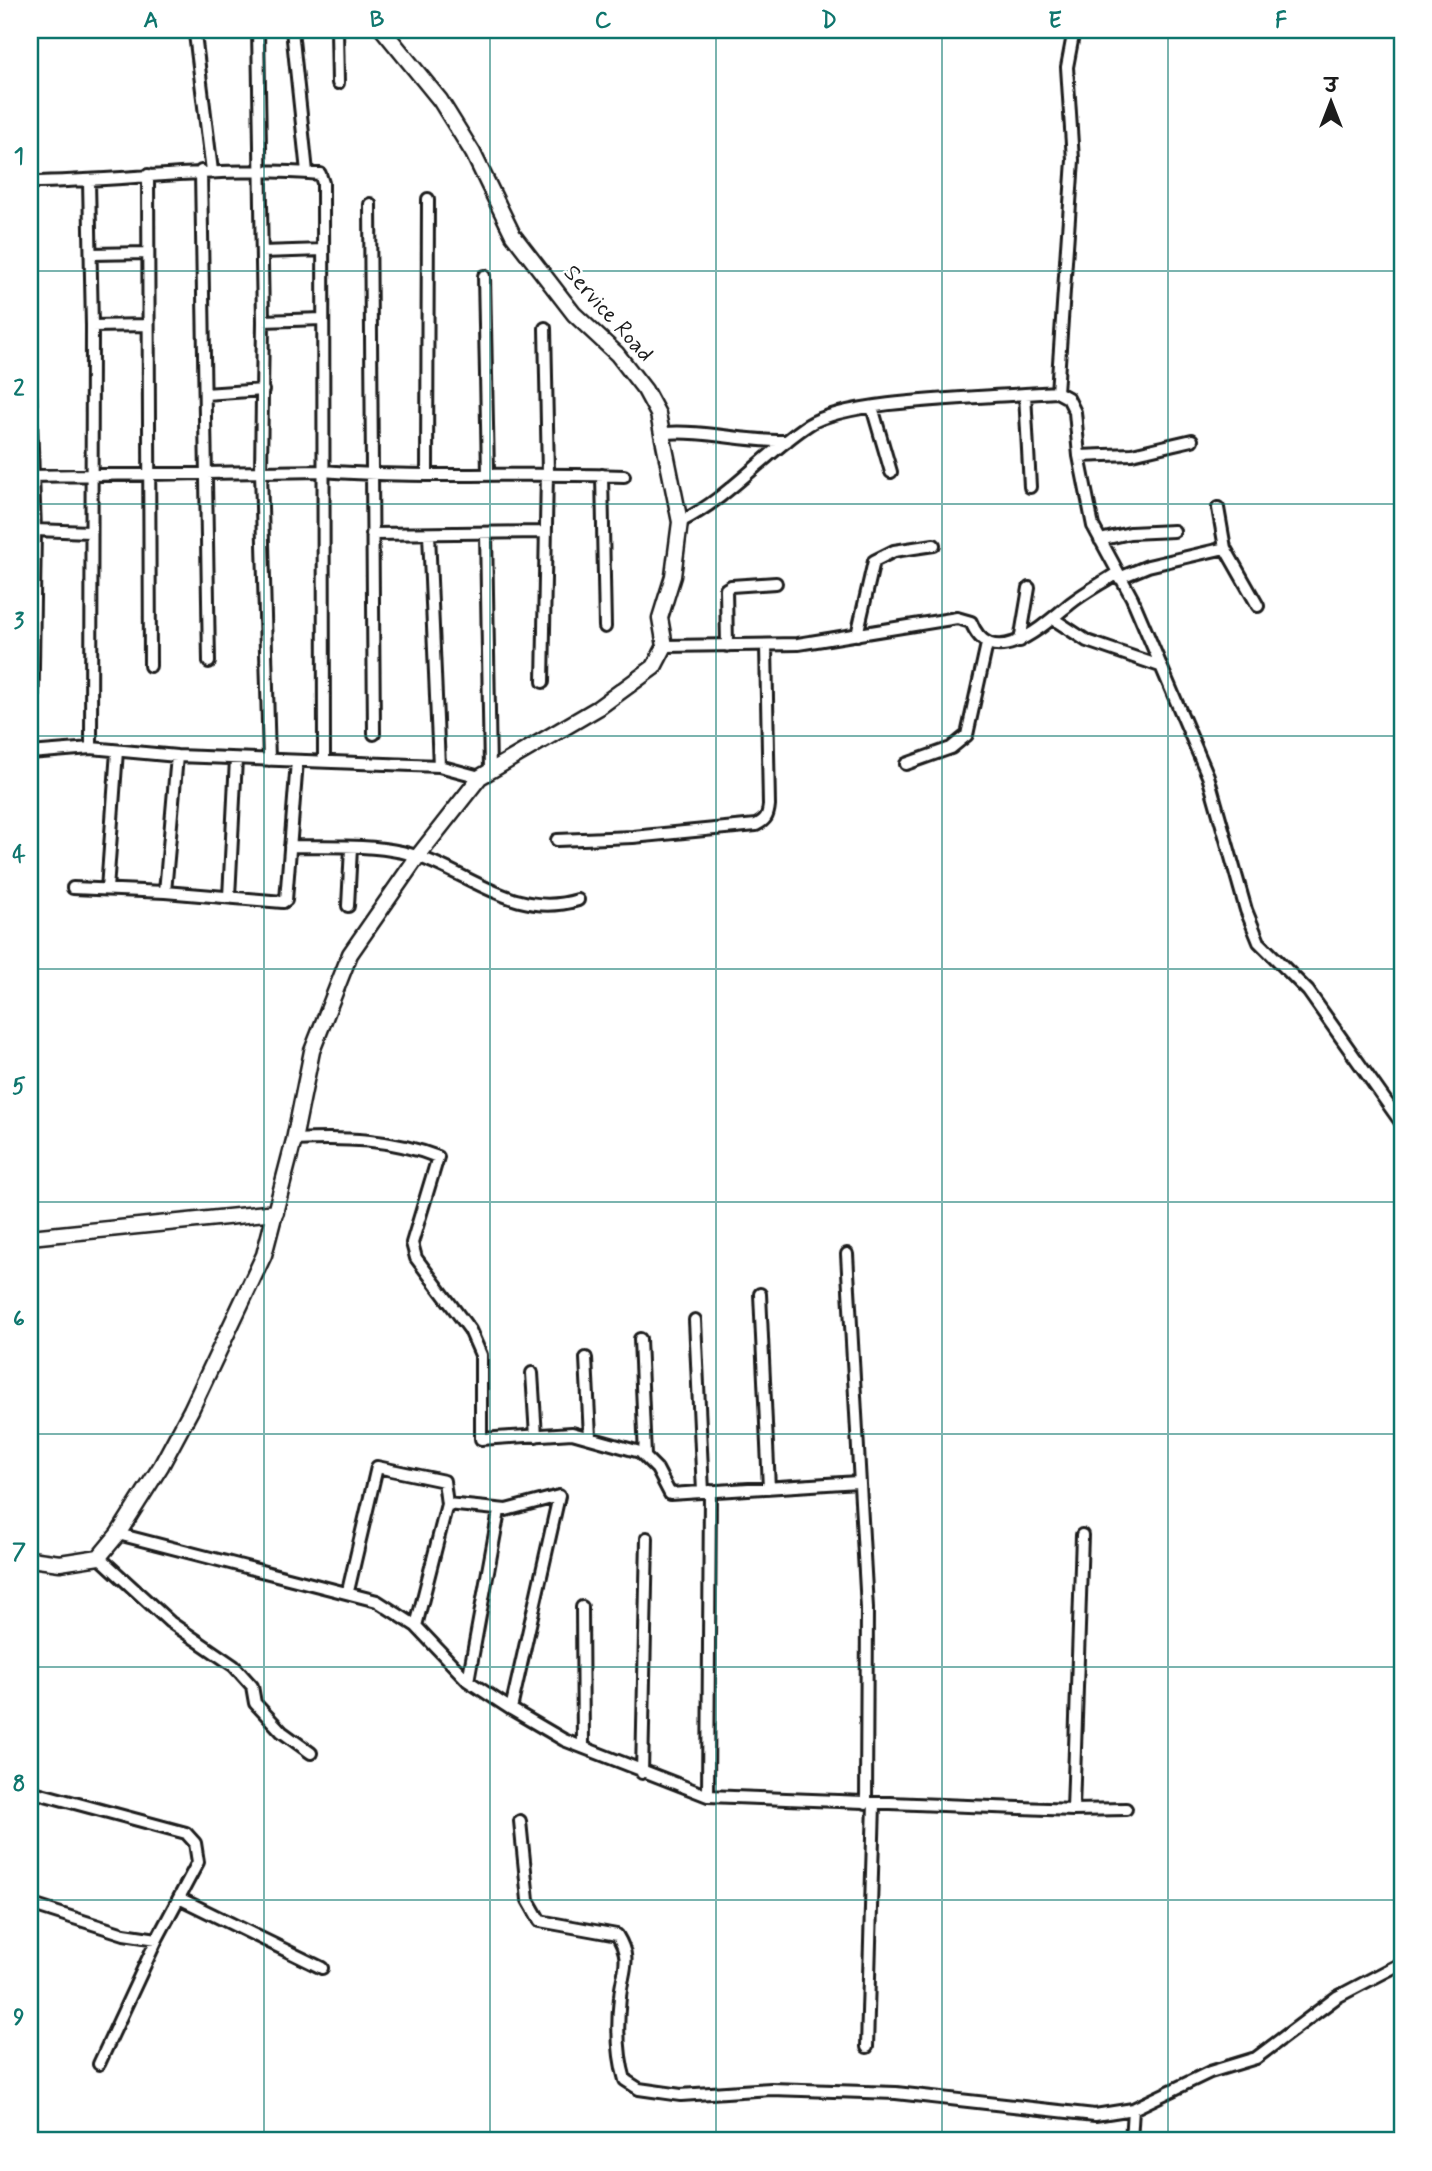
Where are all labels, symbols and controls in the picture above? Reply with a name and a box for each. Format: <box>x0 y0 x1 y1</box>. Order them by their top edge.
text: A <box>143 6 159 36</box>
text: B <box>370 6 385 36</box>
text: C <box>595 6 612 36</box>
text: D <box>821 6 837 36</box>
text: E <box>1048 6 1062 36</box>
text: F <box>1275 6 1287 36</box>
north arrow <box>1296 66 1366 136</box>
text: उ <box>1323 74 1340 99</box>
text: 1 <box>14 142 24 172</box>
street label: Service Road <box>556 259 660 369</box>
text: 2 <box>13 374 25 404</box>
text: 3 <box>14 607 25 637</box>
text: 4 <box>12 840 26 870</box>
text: 5 <box>12 1072 26 1102</box>
text: 6 <box>13 1305 25 1335</box>
text: 7 <box>12 1538 26 1568</box>
text: 8 <box>13 1770 25 1800</box>
text: 9 <box>13 2003 25 2033</box>

